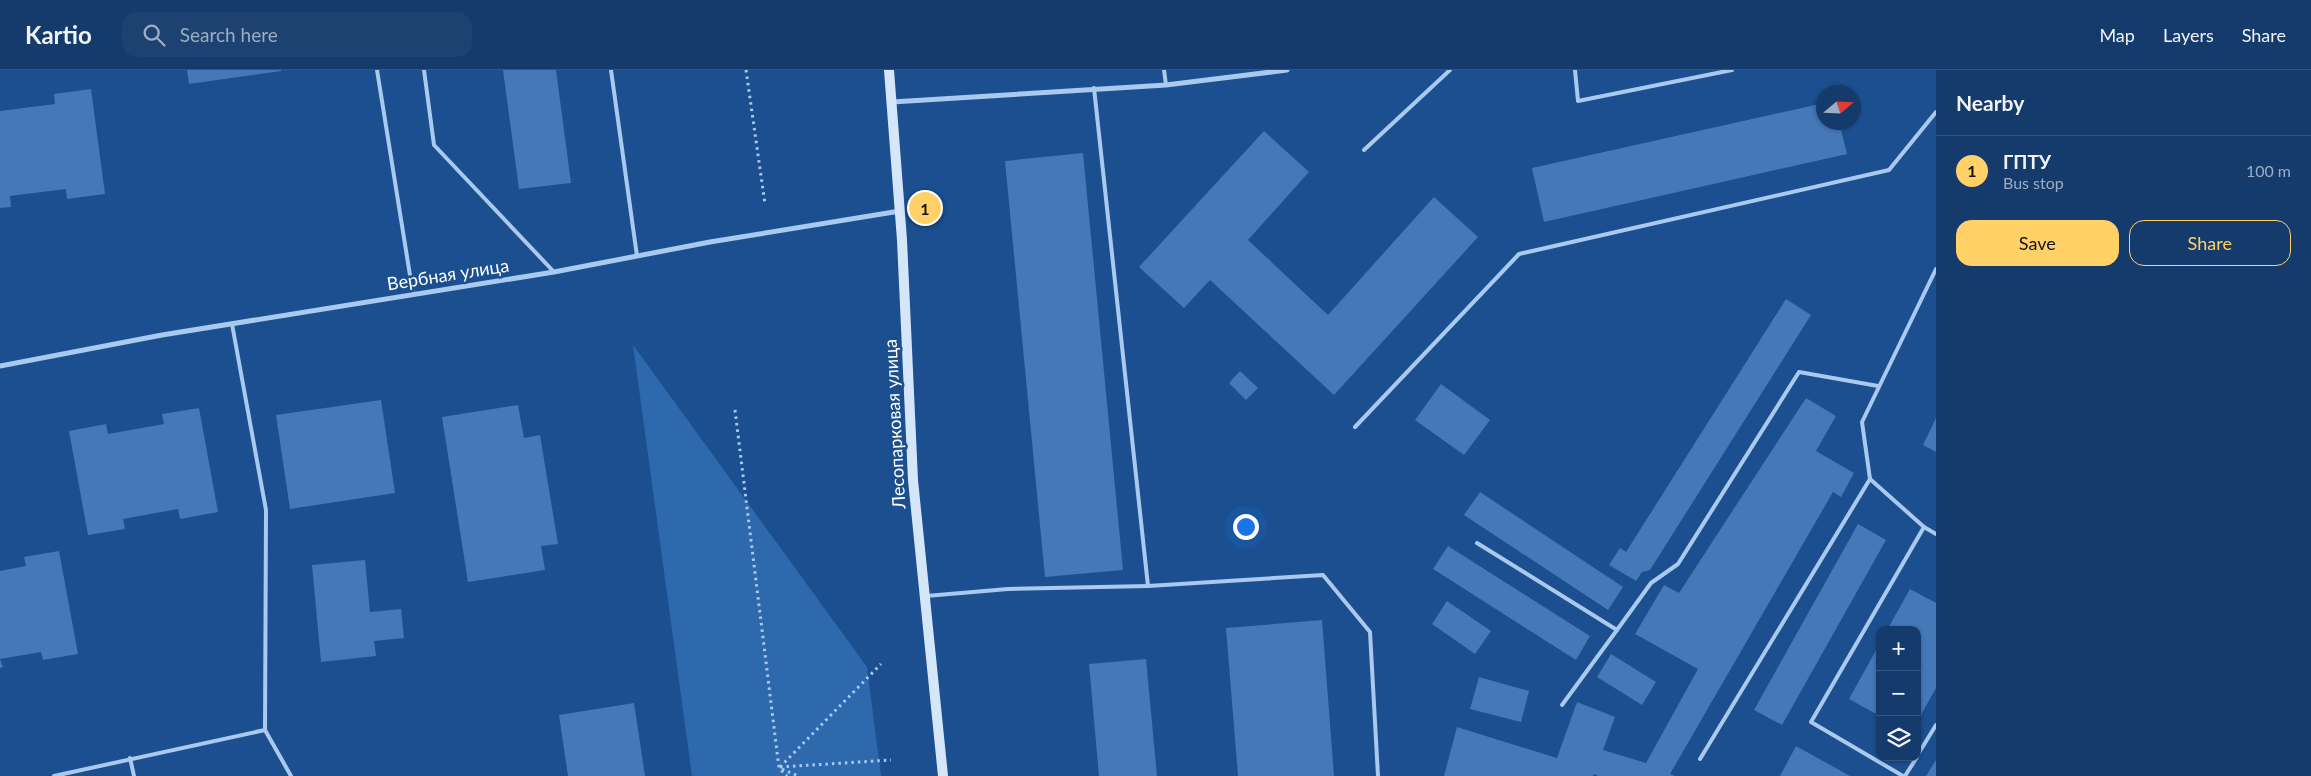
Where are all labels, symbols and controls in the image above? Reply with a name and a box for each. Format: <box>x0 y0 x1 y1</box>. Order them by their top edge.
search box <box>122 12 472 57</box>
text: Kartio <box>25 20 92 49</box>
icon: search <box>140 21 168 49</box>
text: Search here <box>180 23 278 46</box>
text: Map <box>2099 24 2135 46</box>
text: Layers <box>2163 24 2214 46</box>
text: Share <box>2242 24 2286 46</box>
north arrow <box>1816 85 1861 130</box>
text: Nearby <box>1956 90 2024 115</box>
text: ГПТУ <box>2003 150 2051 173</box>
text: 1 <box>1967 161 1977 180</box>
text: 100 m <box>2246 161 2291 180</box>
text: Bus stop <box>2003 173 2064 192</box>
pin: 1 <box>909 189 941 227</box>
button: Save <box>1956 220 2119 266</box>
button: Share <box>2129 220 2291 266</box>
street label: Вербная улица <box>385 253 510 295</box>
street label: Лесопарковая улица <box>879 339 909 510</box>
your location <box>1233 514 1259 540</box>
map controls <box>1876 626 1921 761</box>
button: + <box>1876 626 1921 671</box>
button: − <box>1876 671 1921 716</box>
button: layers <box>1876 716 1921 761</box>

